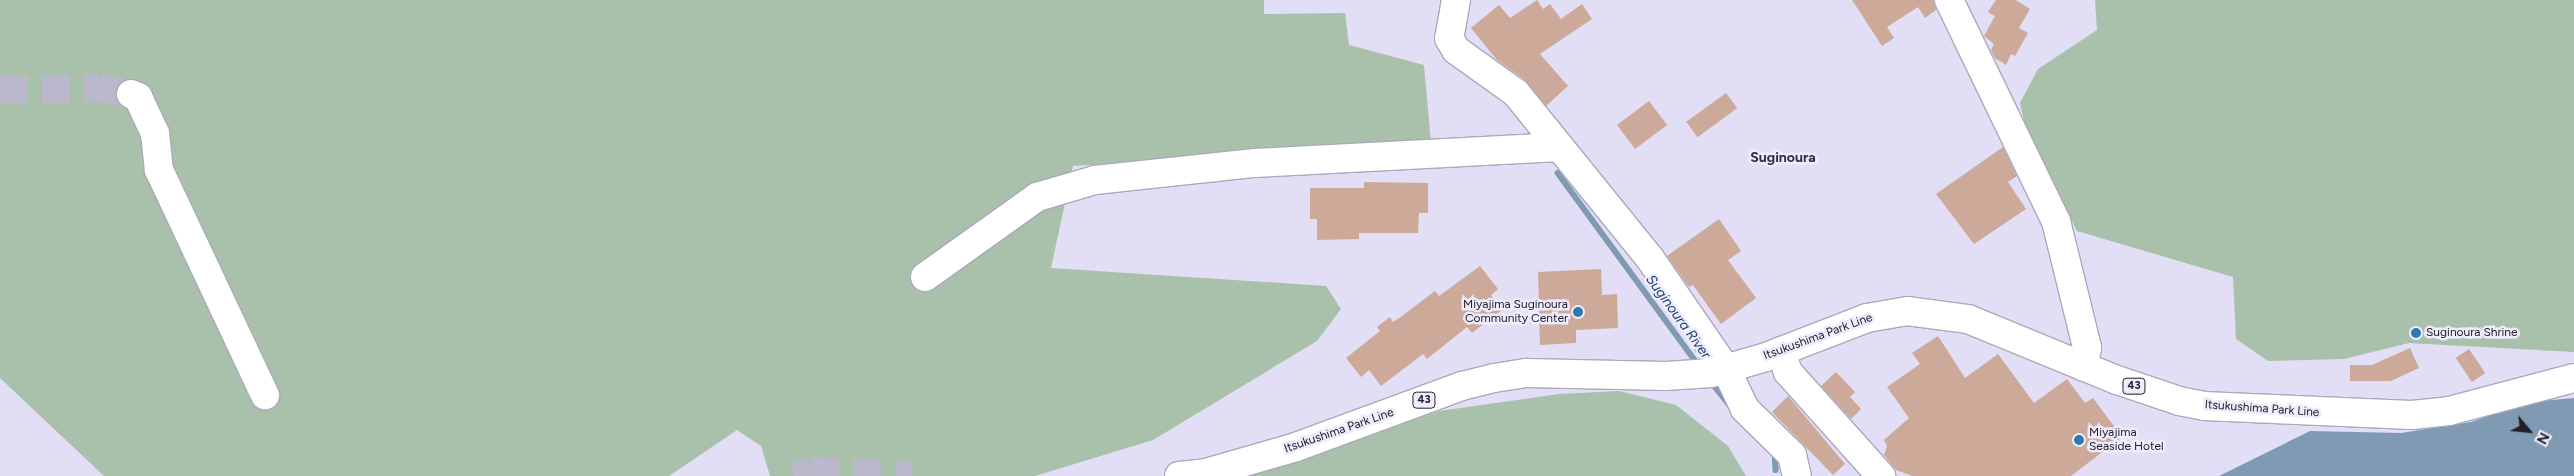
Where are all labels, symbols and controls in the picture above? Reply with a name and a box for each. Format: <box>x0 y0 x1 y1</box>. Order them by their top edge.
district label: Suginoura <box>1750 150 1816 166</box>
water label: Suginoura River <box>1642 272 1714 362</box>
place label: Miyajima Suginoura Community Center <box>1463 298 1568 326</box>
marker: Miyajima Suginoura Community Center <box>1572 306 1584 318</box>
street label: Itsukushima Park Line <box>1761 311 1875 363</box>
place label: Suginoura Shrine <box>2426 326 2518 340</box>
marker: Suginoura Shrine <box>2410 327 2422 339</box>
road number: 43 <box>2122 378 2146 394</box>
road number: 43 <box>1412 392 1436 408</box>
street label: Itsukushima Park Line <box>2204 398 2320 420</box>
street label: Itsukushima Park Line <box>1282 405 1396 457</box>
north arrow <box>2504 406 2554 456</box>
place label: Miyajima Seaside Hotel <box>2089 426 2164 454</box>
text: N <box>2533 429 2553 447</box>
marker: Miyajima Seaside Hotel <box>2073 434 2085 446</box>

